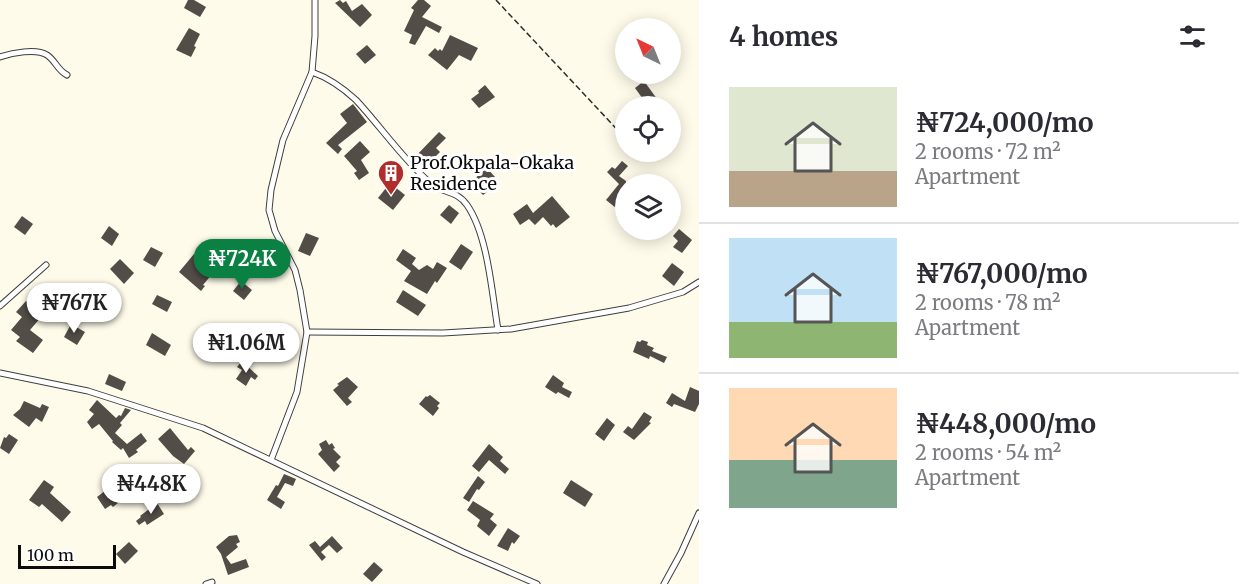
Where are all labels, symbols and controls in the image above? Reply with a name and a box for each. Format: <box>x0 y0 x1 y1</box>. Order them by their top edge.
north arrow <box>615 18 681 84</box>
map controls <box>615 18 681 240</box>
text: 4 homes <box>729 20 838 53</box>
icon: filters <box>1176 20 1209 53</box>
button: locate <box>615 96 681 162</box>
text: ₦724,000/mo <box>915 106 1094 139</box>
icon: home <box>777 111 849 183</box>
text: 2 rooms · 72 m² <box>915 139 1061 164</box>
place label: Prof.Okpala-Okaka Residence <box>410 151 575 195</box>
building icon: Prof.Okpala-Okaka Residence <box>376 158 406 196</box>
text: Apartment <box>915 164 1020 189</box>
button: layers <box>615 174 681 240</box>
pin: ₦724K <box>200 239 284 290</box>
text: ₦724K <box>208 246 276 271</box>
text: ₦767,000/mo <box>915 257 1088 290</box>
icon: home <box>777 262 849 334</box>
pin: ₦767K <box>32 283 116 334</box>
text: ₦767K <box>41 290 107 315</box>
text: 2 rooms · 78 m² <box>915 290 1060 315</box>
text: Apartment <box>915 315 1020 340</box>
pin: ₦1.06M <box>197 323 295 374</box>
text: ₦1.06M <box>207 330 285 355</box>
text: ₦448,000/mo <box>915 407 1096 440</box>
icon: home <box>777 412 849 484</box>
text: 2 rooms · 54 m² <box>915 440 1061 465</box>
pin: ₦448K <box>109 464 193 515</box>
text: Apartment <box>915 465 1020 490</box>
text: ₦448K <box>116 471 186 496</box>
scale bar <box>18 542 116 570</box>
text: 100 m <box>27 545 74 565</box>

